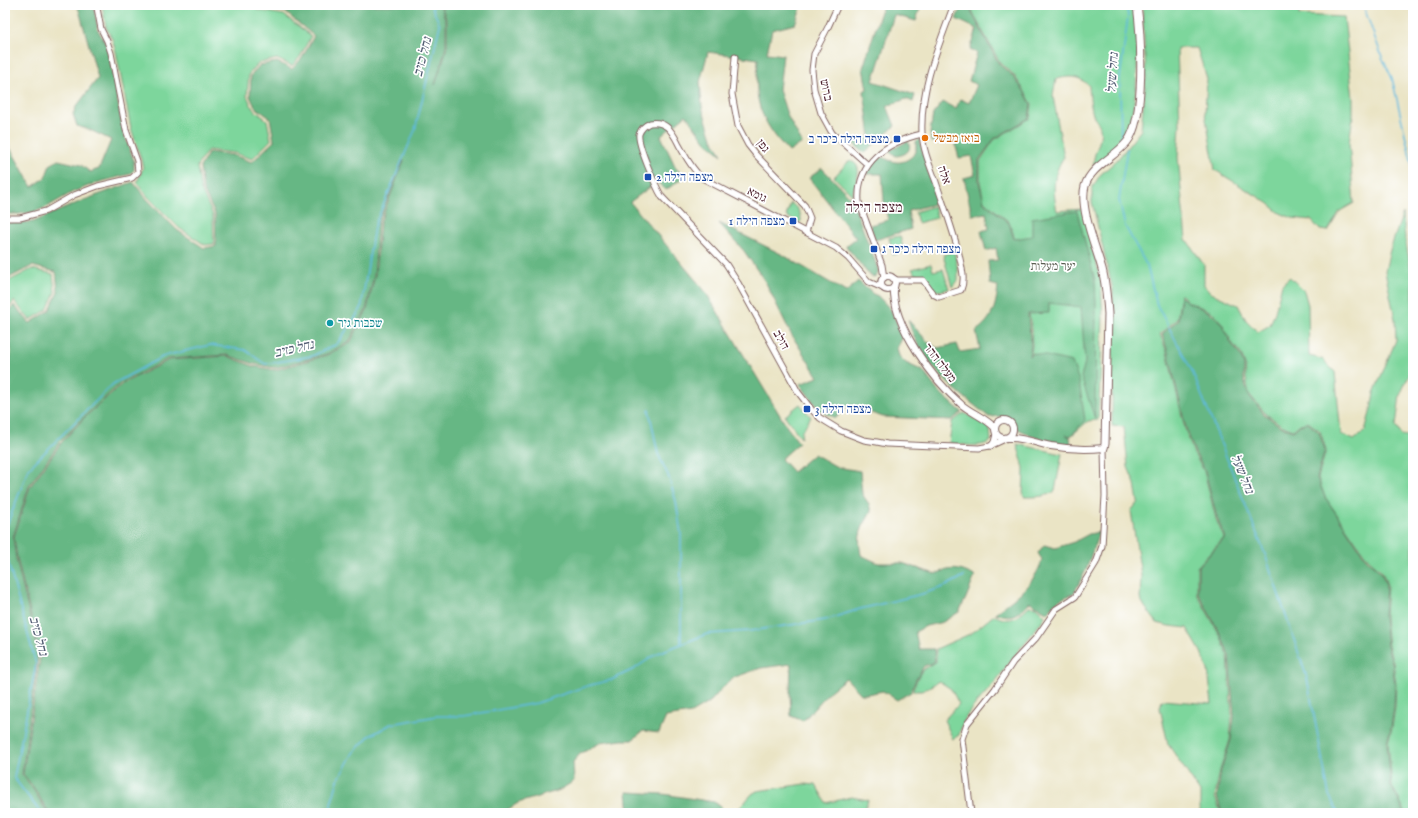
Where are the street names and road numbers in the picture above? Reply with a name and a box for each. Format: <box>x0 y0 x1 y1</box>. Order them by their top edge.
street label: ברוש <box>816 78 836 103</box>
street label: גפן <box>753 136 773 156</box>
street label: אלה <box>934 164 954 186</box>
street label: גומא <box>745 184 769 206</box>
street label: דולב <box>770 327 792 353</box>
street label: מעלה ההר <box>920 340 960 386</box>

